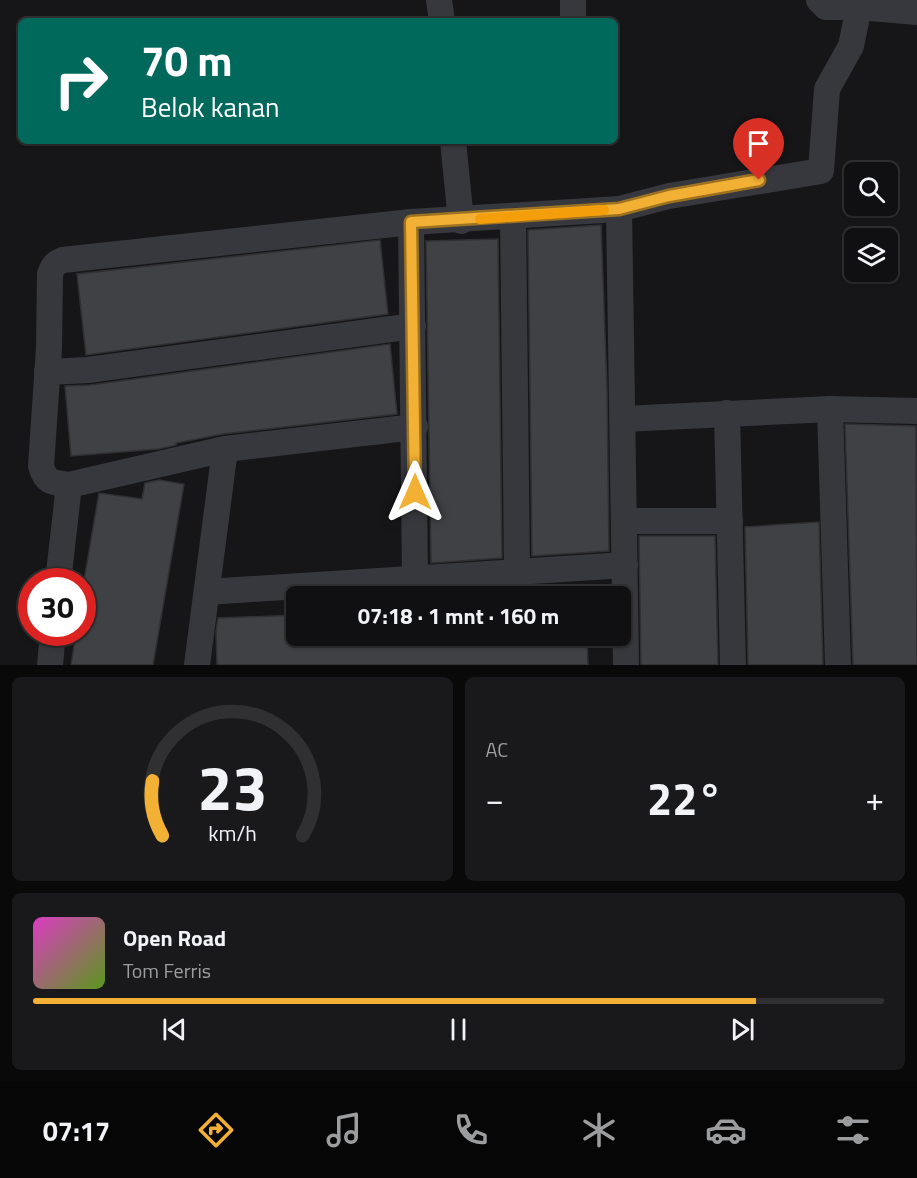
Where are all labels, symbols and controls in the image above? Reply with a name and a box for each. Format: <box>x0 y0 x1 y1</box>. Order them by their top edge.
text: 70 m <box>141 28 233 92</box>
icon: right <box>42 42 120 120</box>
text: Belok kanan <box>141 86 280 127</box>
pin <box>733 118 784 180</box>
icon: arrive <box>742 127 775 160</box>
map controls <box>844 162 898 282</box>
button: search <box>844 162 898 216</box>
button: layers <box>844 228 898 282</box>
position arrow <box>383 460 447 524</box>
speed limit sign: 30 <box>18 568 96 646</box>
text: 07:18 · 1 mnt · 160 m <box>358 599 559 633</box>
text: AC <box>486 734 508 765</box>
text: 23 <box>197 739 267 834</box>
text: 22° <box>647 764 723 832</box>
text: − <box>486 774 504 824</box>
text: + <box>866 774 884 824</box>
text: km/h <box>208 817 257 849</box>
text: Open Road <box>123 921 226 955</box>
text: Tom Ferris <box>123 955 211 986</box>
icon: previous <box>158 1013 191 1046</box>
icon: pause <box>442 1013 475 1046</box>
icon: next <box>726 1013 759 1046</box>
icon: directions <box>195 1109 237 1151</box>
icon: music <box>323 1109 365 1151</box>
icon: phone <box>450 1109 492 1151</box>
icon: climate <box>578 1109 620 1151</box>
icon: car <box>705 1109 747 1151</box>
icon: filters <box>832 1109 874 1151</box>
text: 07:17 <box>43 1110 110 1151</box>

